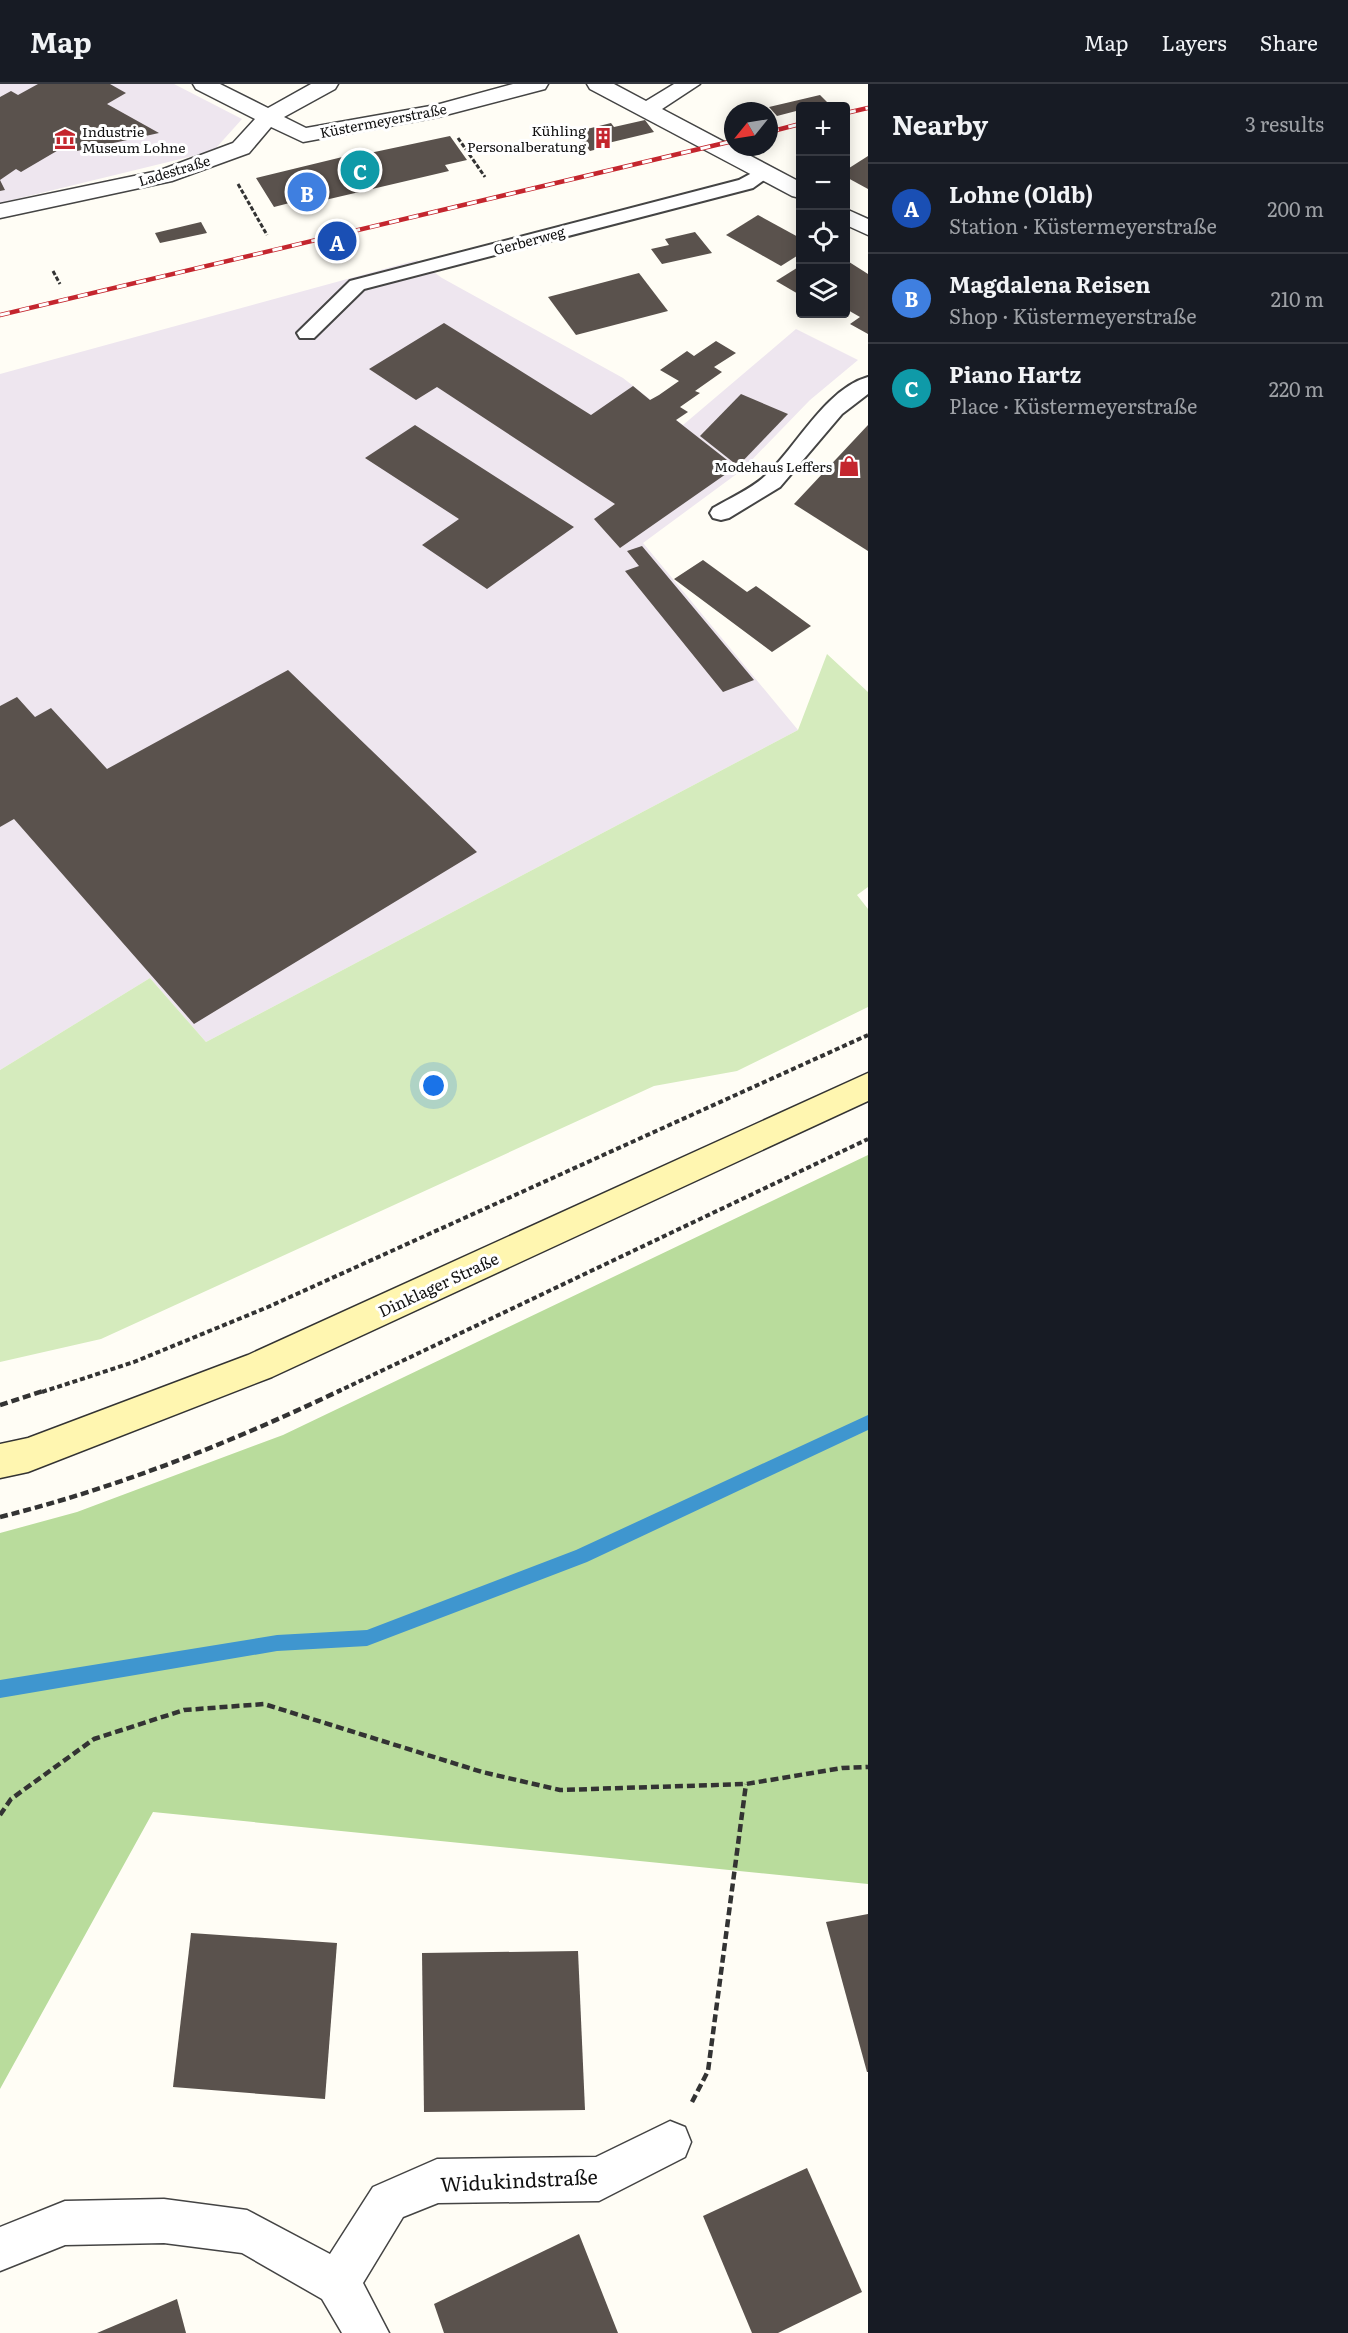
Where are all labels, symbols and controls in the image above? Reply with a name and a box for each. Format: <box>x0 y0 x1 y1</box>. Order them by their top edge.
text: Map <box>30 20 92 62</box>
text: Map <box>1084 26 1129 57</box>
text: Layers <box>1162 26 1227 57</box>
text: Share <box>1260 26 1318 57</box>
street label: Küstermeyerstraße <box>318 98 448 142</box>
north arrow <box>724 102 778 156</box>
map controls <box>796 102 850 318</box>
button: + <box>796 102 850 156</box>
text: Nearby <box>892 104 988 143</box>
text: 3 results <box>1245 108 1324 138</box>
place label: Kühling Personalberatung <box>467 120 586 156</box>
place label: Industrie Museum Lohne <box>82 121 186 157</box>
building icon: Kühling Personalberatung <box>591 126 615 150</box>
museum icon: Industrie Museum Lohne <box>53 127 77 151</box>
pin: C <box>340 148 380 193</box>
street label: Ladestraße <box>136 150 212 190</box>
button: − <box>796 156 850 210</box>
pin: B <box>288 170 326 214</box>
text: Lohne (Oldb) <box>949 177 1093 210</box>
text: A <box>904 193 919 223</box>
text: 200 m <box>1267 193 1324 223</box>
button: locate <box>796 210 850 264</box>
text: Station · Küstermeyerstraße <box>949 210 1217 240</box>
pin: A <box>318 218 356 264</box>
street label: Gerberweg <box>491 221 567 259</box>
button: layers <box>796 264 850 318</box>
text: Magdalena Reisen <box>949 267 1151 300</box>
text: B <box>905 283 918 313</box>
text: 210 m <box>1271 283 1324 313</box>
text: Shop · Küstermeyerstraße <box>949 300 1197 330</box>
text: Piano Hartz <box>949 357 1081 390</box>
text: C <box>904 373 919 403</box>
text: 220 m <box>1269 373 1324 403</box>
text: Place · Küstermeyerstraße <box>949 390 1197 420</box>
shop icon: Modehaus Leffers <box>837 454 861 478</box>
place label: Modehaus Leffers <box>714 456 832 476</box>
your location <box>419 1071 448 1100</box>
street label: Dinklager Straße <box>374 1246 502 1322</box>
street label: Widukindstraße <box>440 2160 598 2198</box>

